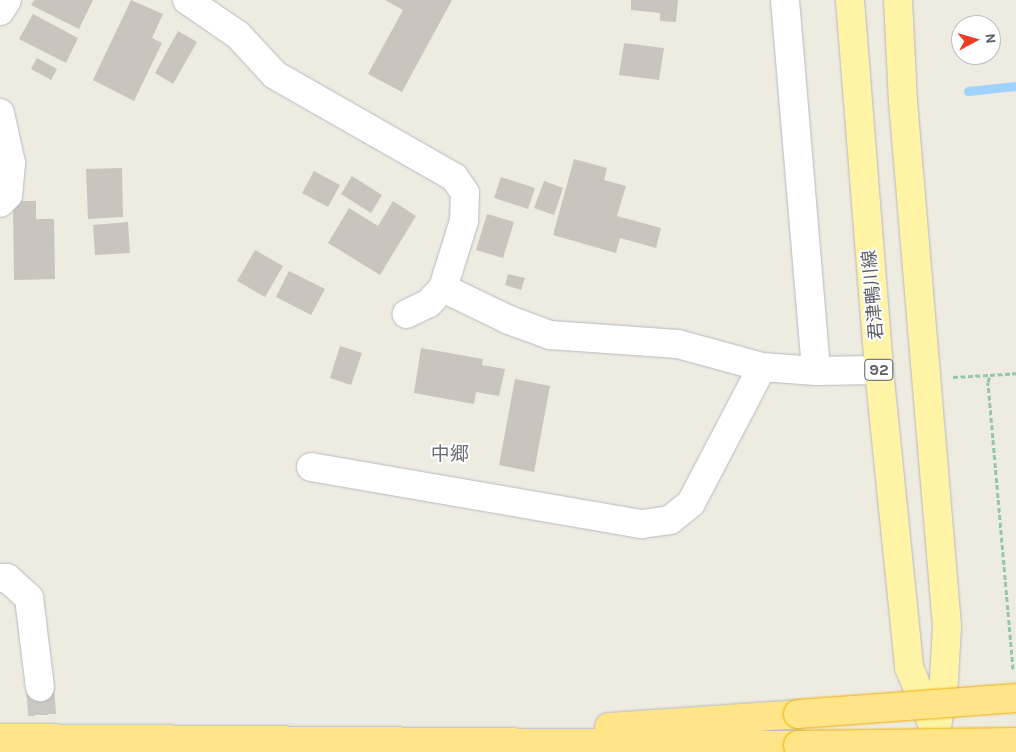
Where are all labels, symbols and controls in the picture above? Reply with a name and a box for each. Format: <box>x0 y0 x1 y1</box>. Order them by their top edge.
north arrow <box>951 15 1001 65</box>
text: N <box>981 33 999 44</box>
street label: 君津鴨川線 <box>858 249 888 341</box>
road number: 92 <box>864 356 894 384</box>
district label: 中郷 <box>431 444 469 466</box>

